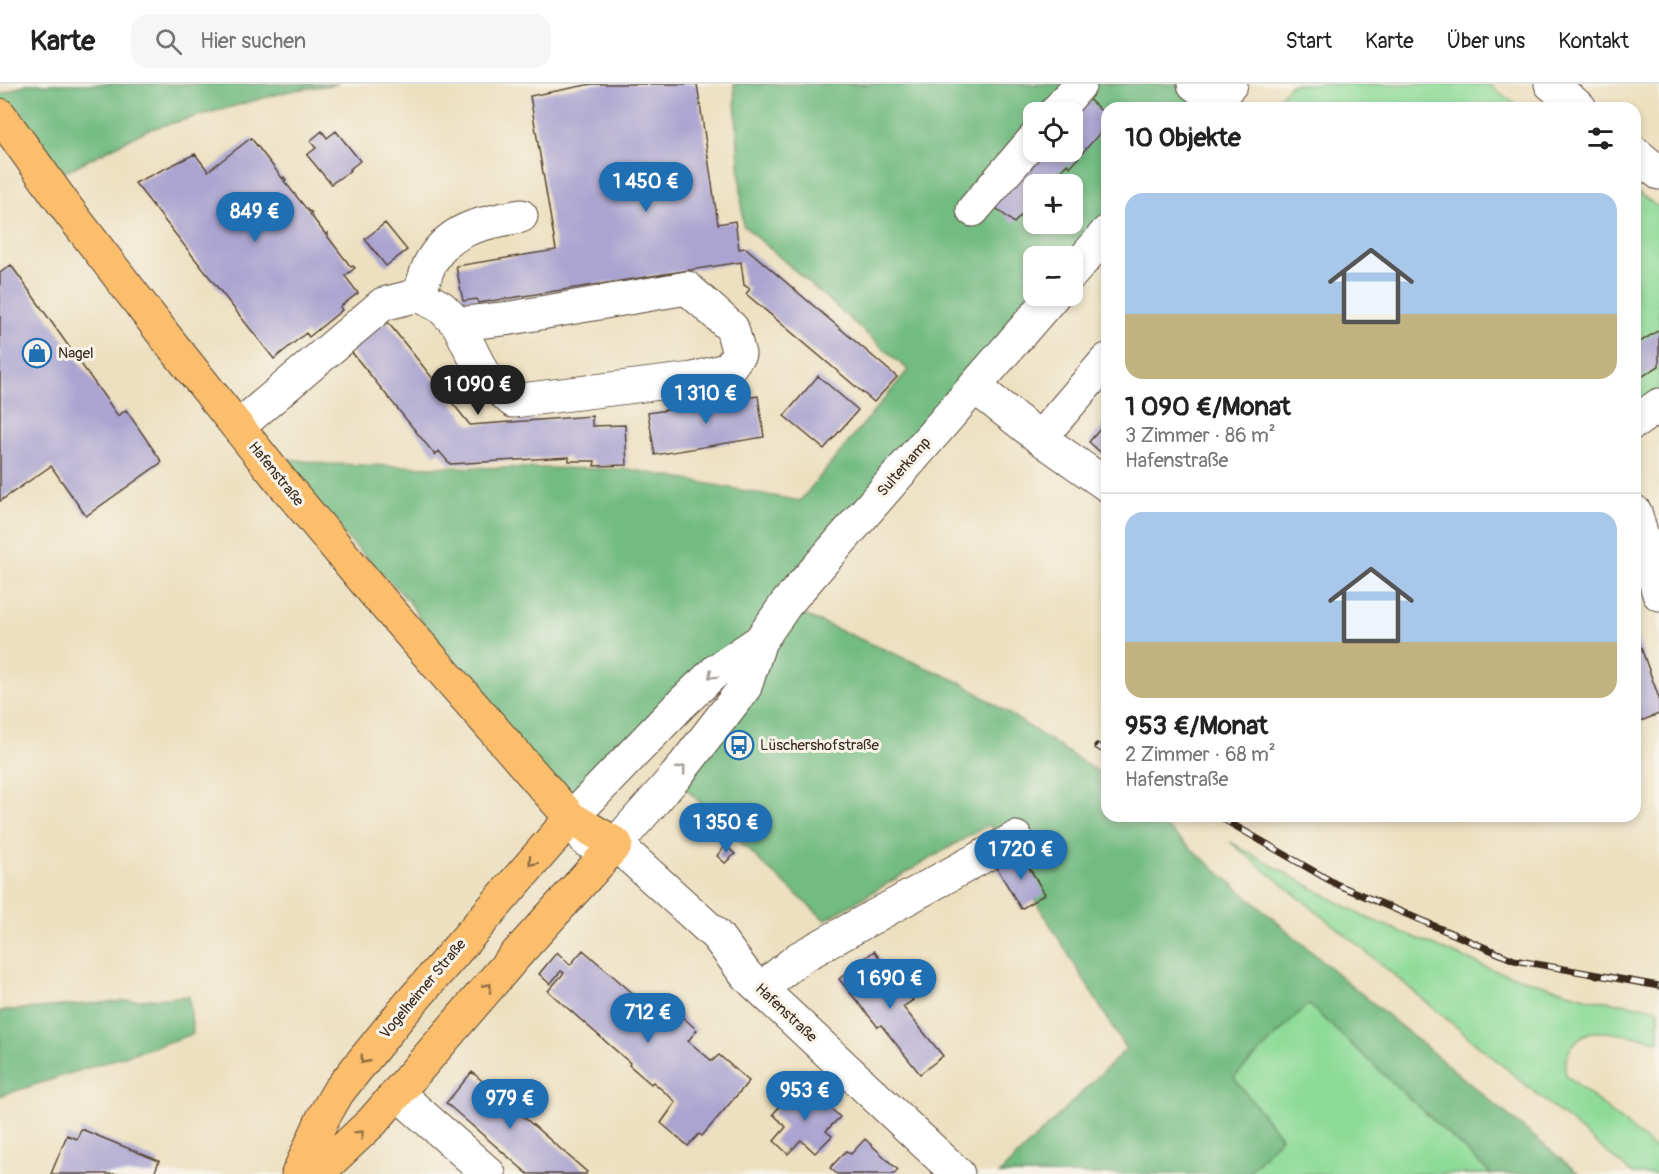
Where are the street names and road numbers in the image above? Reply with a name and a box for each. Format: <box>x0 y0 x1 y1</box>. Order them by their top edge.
street label: Sulterkamp <box>873 433 935 501</box>
street label: Hafenstraße <box>244 438 308 511</box>
street label: Vogelheimer Straße <box>376 935 471 1043</box>
street label: Hafenstraße <box>751 980 821 1047</box>

